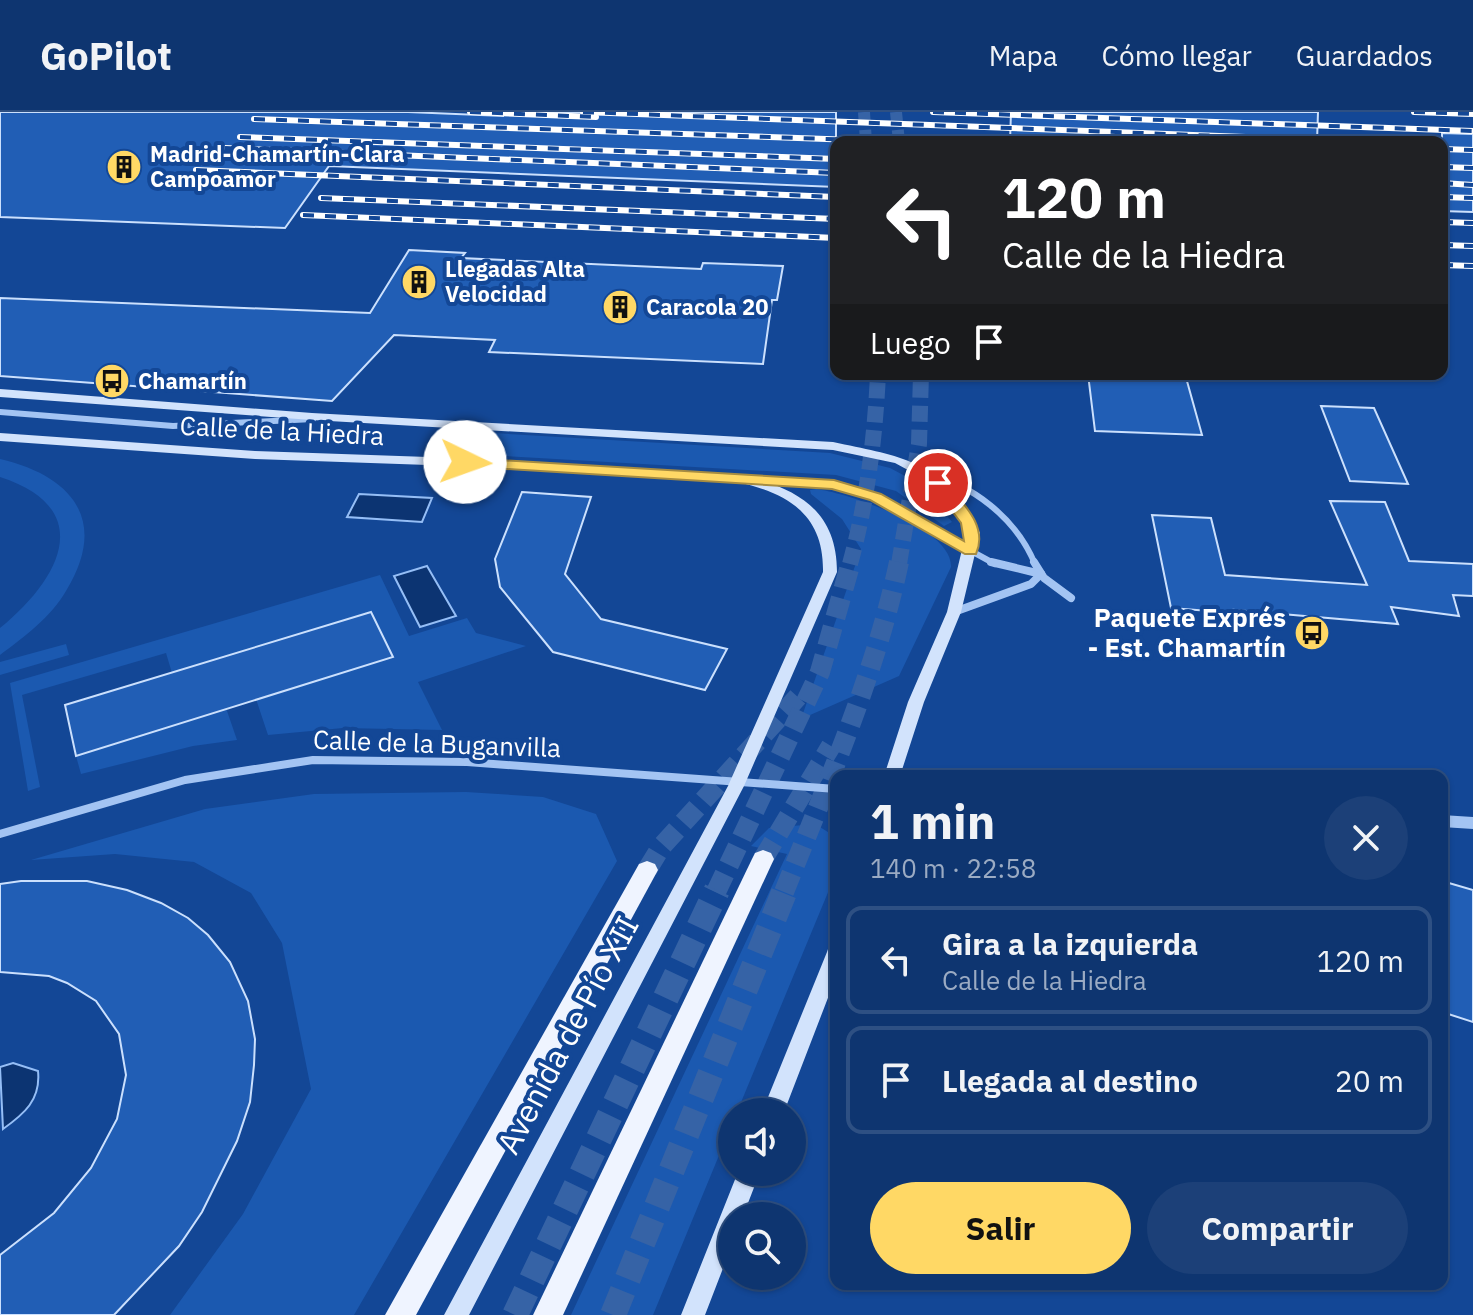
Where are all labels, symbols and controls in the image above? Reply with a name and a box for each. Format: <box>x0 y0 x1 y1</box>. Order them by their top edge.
text: GoPilot <box>40 31 172 80</box>
text: Mapa <box>989 37 1058 74</box>
text: Cómo llegar <box>1102 37 1252 74</box>
text: Guardados <box>1296 37 1433 74</box>
place label: Madrid-Chamartín-Clara Campoamor <box>150 139 404 193</box>
building icon: Madrid-Chamartín-Clara Campoamor <box>105 148 143 186</box>
text: 120 m <box>1002 161 1166 233</box>
icon: left <box>870 168 974 272</box>
text: Calle de la Hiedra <box>1002 231 1285 278</box>
place label: Llegadas Alta Velocidad <box>445 254 585 308</box>
building icon: Llegadas Alta Velocidad <box>400 263 438 301</box>
building icon: Caracola 20 <box>601 288 639 326</box>
place label: Caracola 20 <box>646 292 768 321</box>
icon: arrive <box>967 320 1011 364</box>
text: Luego <box>870 323 951 362</box>
bus stop icon: Chamartín <box>93 362 131 400</box>
place label: Chamartín <box>138 366 247 395</box>
street label: Calle de la Hiedra <box>179 408 385 452</box>
position arrow <box>423 420 507 504</box>
pin <box>904 449 972 517</box>
icon: arrive <box>916 461 960 505</box>
place label: Paquete Exprés - Est. Chamartín <box>1088 600 1286 664</box>
bus stop icon: Paquete Exprés - Est. Chamartín <box>1293 614 1331 652</box>
street label: Calle de la Buganvilla <box>312 722 562 764</box>
text: 1 min <box>870 790 995 852</box>
button: close <box>1324 796 1408 880</box>
text: 140 m · 22:58 <box>870 851 1036 885</box>
street label: Avenida de Pío XII <box>487 908 648 1161</box>
text: Gira a la izquierda <box>942 924 1198 963</box>
icon: left <box>874 938 918 982</box>
text: 120 m <box>1317 941 1404 980</box>
text: Calle de la Hiedra <box>942 963 1147 997</box>
icon: arrive <box>874 1058 918 1102</box>
text: Llegada al destino <box>942 1061 1198 1100</box>
text: 20 m <box>1335 1061 1404 1100</box>
map controls <box>718 1098 806 1290</box>
button: sound <box>718 1098 806 1186</box>
button: Salir <box>870 1182 1131 1274</box>
button: Compartir <box>1147 1182 1408 1274</box>
button: search <box>718 1202 806 1290</box>

